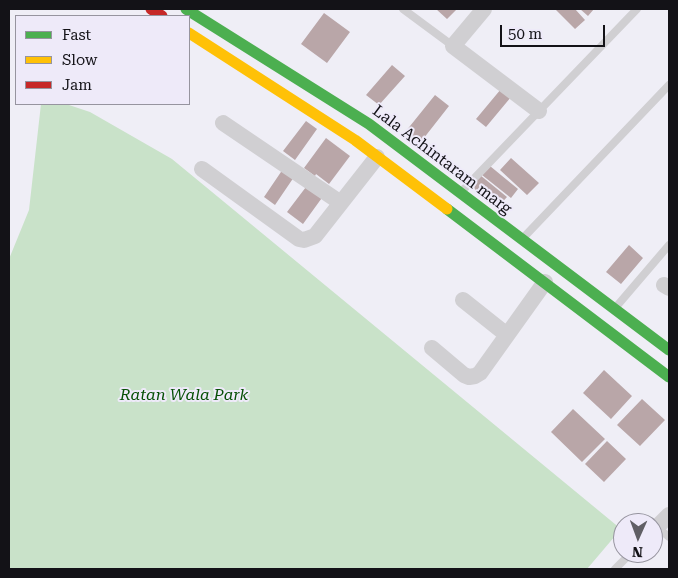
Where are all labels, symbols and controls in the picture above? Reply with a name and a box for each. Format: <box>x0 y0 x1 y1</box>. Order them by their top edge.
legend <box>15 15 190 105</box>
scale bar <box>503 15 608 47</box>
text: 50 m <box>508 25 542 43</box>
text: Fast <box>62 26 91 44</box>
text: Slow <box>62 51 97 69</box>
text: Jam <box>62 76 92 94</box>
street label: Lala Achintaram marg <box>369 101 515 219</box>
park label: Ratan Wala Park <box>120 385 248 405</box>
north arrow <box>613 513 663 563</box>
text: N <box>632 544 643 560</box>

